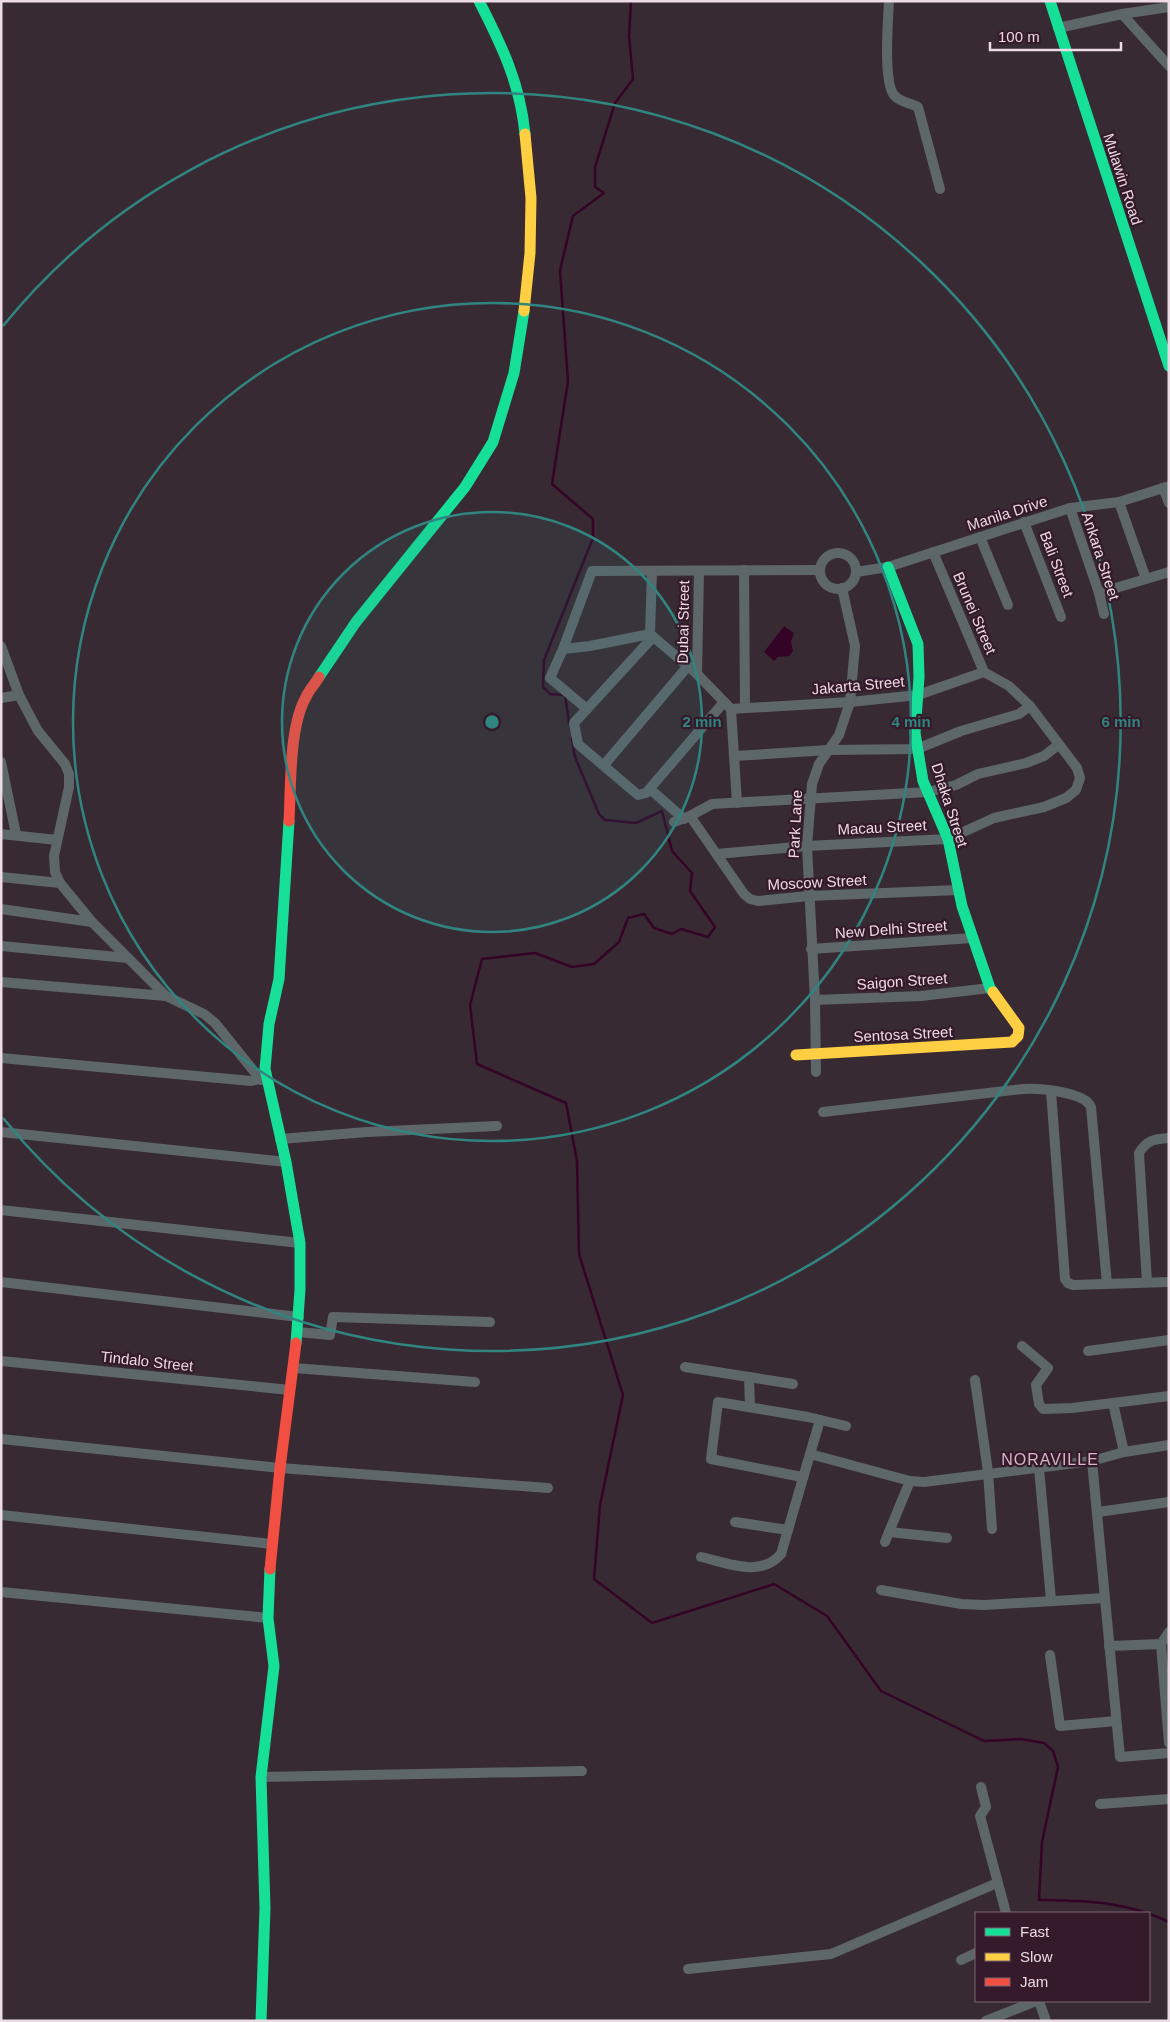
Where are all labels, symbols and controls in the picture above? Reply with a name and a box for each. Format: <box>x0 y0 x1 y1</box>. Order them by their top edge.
scale bar <box>990 20 1121 52</box>
text: 100 m <box>998 28 1040 45</box>
street label: Mulawin Road <box>1100 131 1146 227</box>
street label: Manila Drive <box>965 492 1049 534</box>
street label: Ankara Street <box>1079 510 1124 603</box>
street label: Bali Street <box>1037 529 1078 600</box>
street label: Brunei Street <box>950 569 1000 657</box>
street label: Dubai Street <box>674 579 692 664</box>
street label: Jakarta Street <box>811 672 906 698</box>
centre of rings <box>483 713 501 731</box>
text: 2 min <box>682 713 722 730</box>
text: 4 min <box>891 713 931 730</box>
text: 6 min <box>1101 713 1141 730</box>
street label: Dhaka Street <box>928 761 972 850</box>
street label: Park Lane <box>785 789 805 859</box>
street label: Macau Street <box>837 816 928 838</box>
street label: Moscow Street <box>767 871 868 893</box>
street label: New Delhi Street <box>834 917 949 941</box>
street label: Saigon Street <box>856 969 949 993</box>
street label: Sentosa Street <box>853 1023 954 1045</box>
street label: Tindalo Street <box>100 1348 195 1374</box>
district label: NORAVILLE <box>1001 1451 1099 1468</box>
legend <box>975 1912 1150 2002</box>
text: Fast <box>1020 1923 1050 1940</box>
text: Slow <box>1020 1948 1053 1965</box>
text: Jam <box>1020 1973 1048 1990</box>

